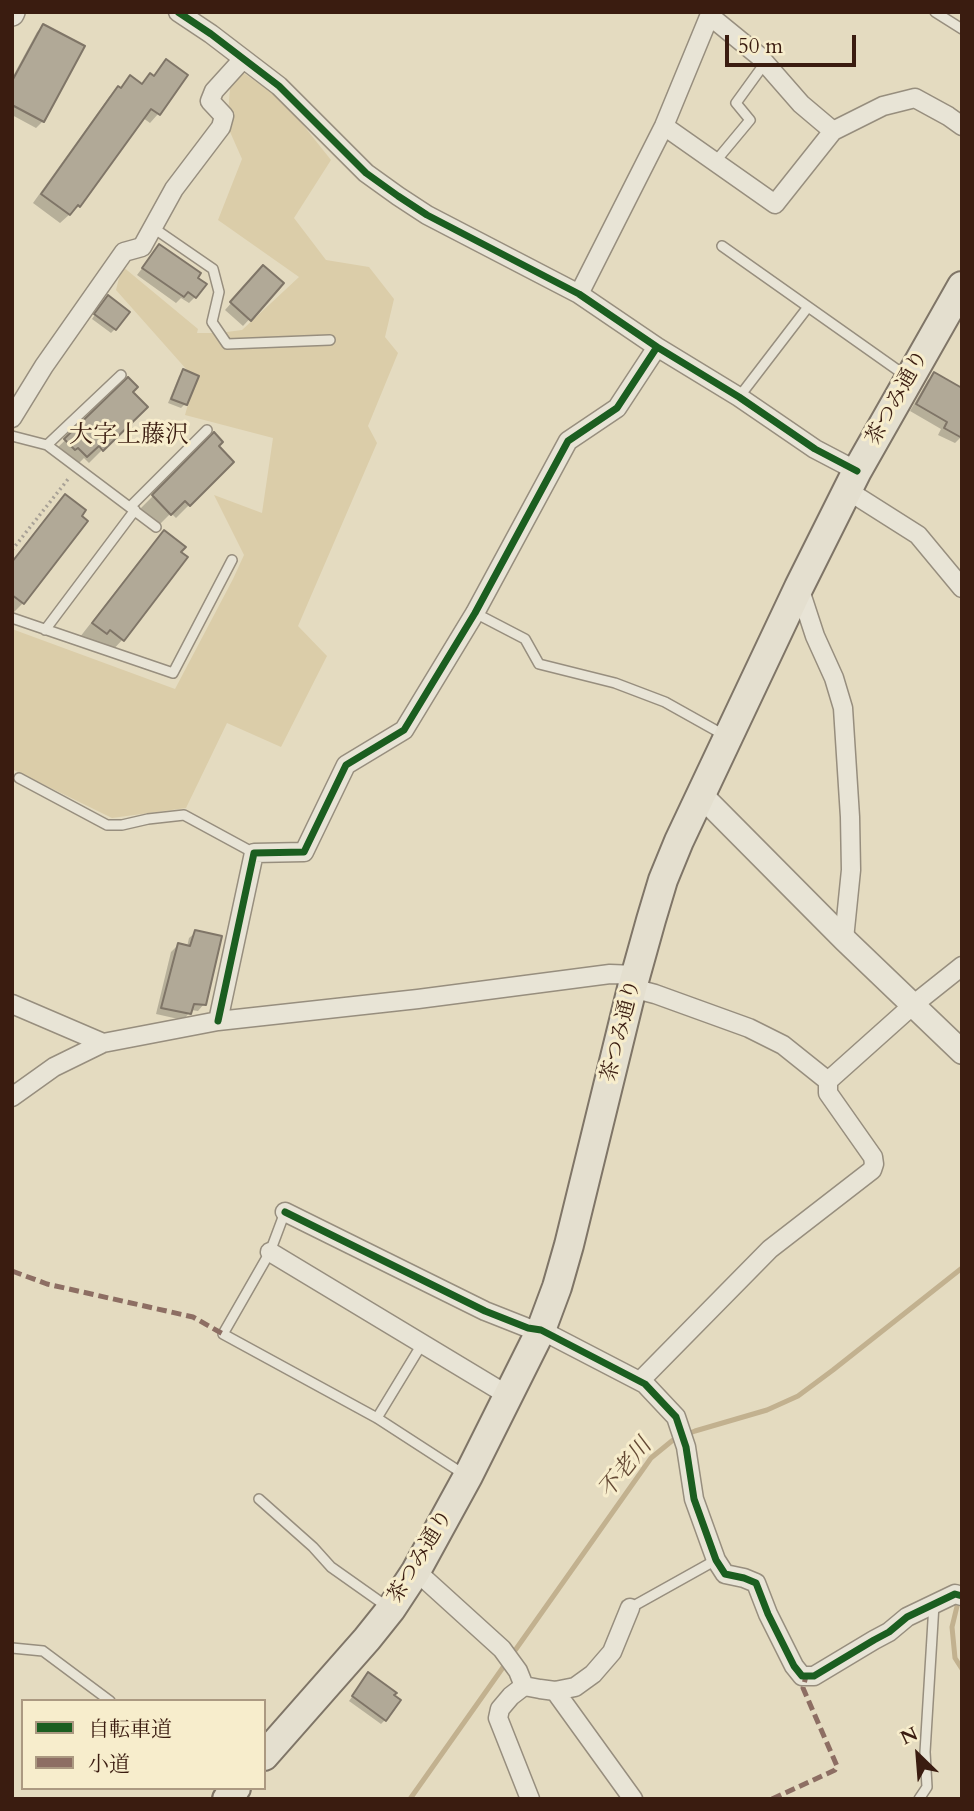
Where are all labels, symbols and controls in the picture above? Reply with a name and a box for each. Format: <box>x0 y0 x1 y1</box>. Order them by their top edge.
scale bar <box>729 21 860 65</box>
text: 50 m <box>738 32 783 61</box>
street label: 茶つみ通り <box>862 346 934 450</box>
district label: 大字上藤沢 <box>69 422 189 450</box>
street label: 茶つみ通り <box>597 977 647 1085</box>
water label: 不老川 <box>594 1434 658 1504</box>
street label: 茶つみ通り <box>383 1506 459 1608</box>
legend <box>21 1699 266 1790</box>
text: 自転車道 <box>88 1715 172 1744</box>
north arrow <box>883 1720 953 1790</box>
text: N <box>896 1721 922 1751</box>
text: 小道 <box>88 1750 130 1779</box>

